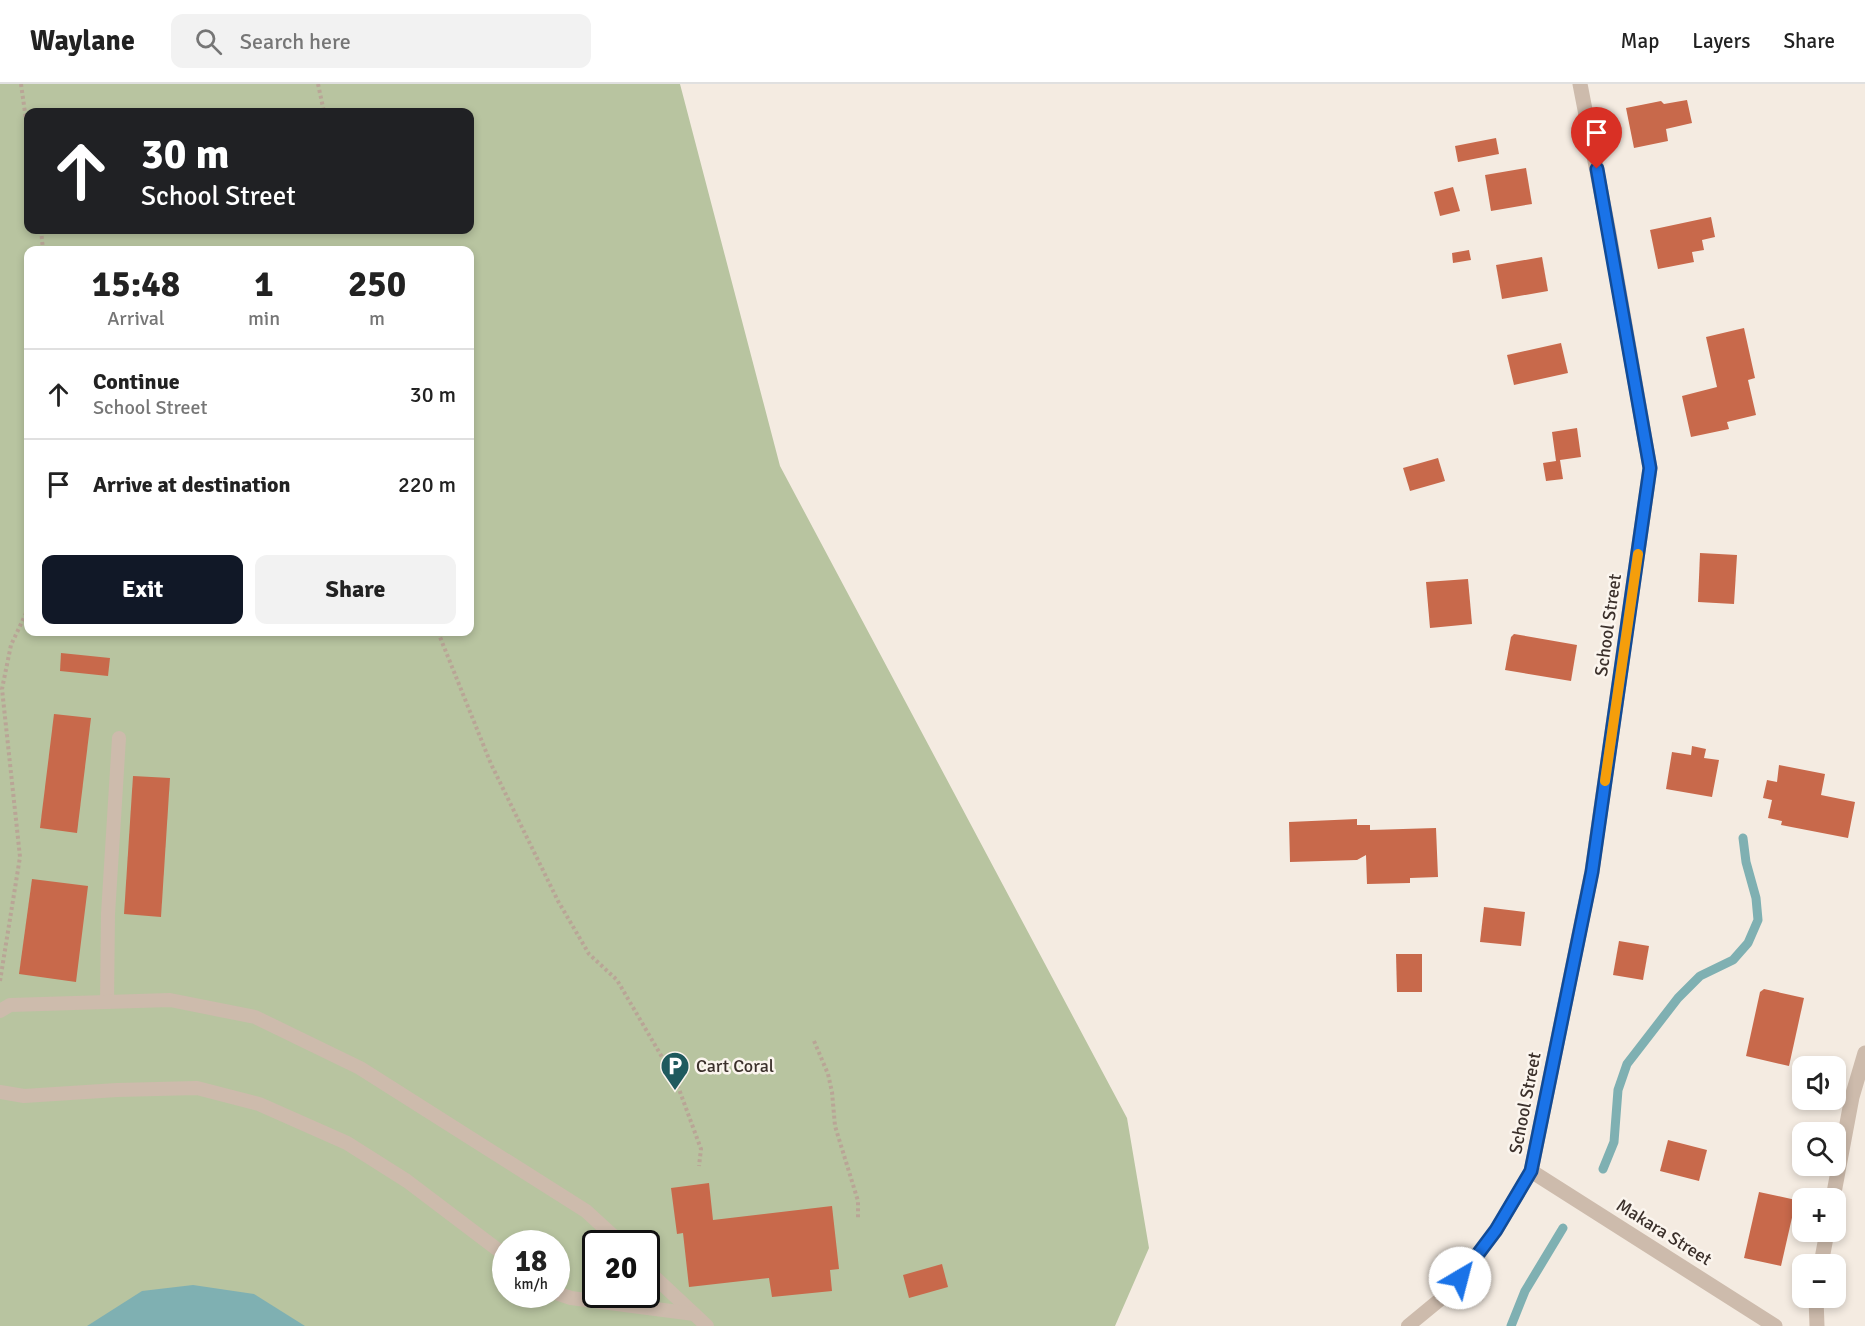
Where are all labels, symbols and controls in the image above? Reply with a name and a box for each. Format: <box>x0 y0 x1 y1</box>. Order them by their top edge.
search box <box>171 14 591 68</box>
text: Waylane <box>30 24 135 58</box>
icon: search <box>192 25 225 58</box>
text: Search here <box>240 28 351 55</box>
text: Map <box>1621 28 1659 54</box>
text: Layers <box>1692 28 1750 54</box>
text: Share <box>1783 28 1835 54</box>
pin <box>1571 107 1622 169</box>
icon: arrive <box>1580 116 1613 149</box>
text: 30 m <box>141 129 230 180</box>
icon: ahead <box>42 132 120 210</box>
text: School Street <box>141 180 296 213</box>
text: 15:48 <box>92 262 180 307</box>
text: 1 <box>254 262 274 307</box>
text: 250 <box>348 262 406 307</box>
text: Arrival <box>107 306 165 331</box>
text: min <box>248 306 280 331</box>
text: m <box>369 306 385 331</box>
text: Continue <box>93 368 180 395</box>
icon: ahead <box>42 378 75 411</box>
text: 30 m <box>410 381 456 408</box>
text: School Street <box>93 395 208 420</box>
icon: arrive <box>42 468 75 501</box>
text: Arrive at destination <box>93 471 290 498</box>
text: 220 m <box>398 471 456 498</box>
button: Exit <box>42 555 243 624</box>
button: Share <box>255 555 456 624</box>
street label: School Street <box>1590 572 1626 678</box>
parking icon: Cart Coral <box>659 1050 691 1092</box>
street label: School Street <box>1504 1050 1546 1156</box>
place label: Cart Coral <box>696 1055 774 1077</box>
map controls <box>1792 1056 1846 1308</box>
button: sound <box>1792 1056 1846 1110</box>
button: search <box>1792 1122 1846 1176</box>
button: + <box>1792 1188 1846 1242</box>
street label: Makara Street <box>1612 1194 1716 1270</box>
speed limit sign: 20 <box>582 1230 660 1308</box>
text: 18 <box>515 1243 547 1280</box>
position arrow <box>1428 1246 1492 1310</box>
button: − <box>1792 1254 1846 1308</box>
text: km/h <box>514 1275 548 1293</box>

